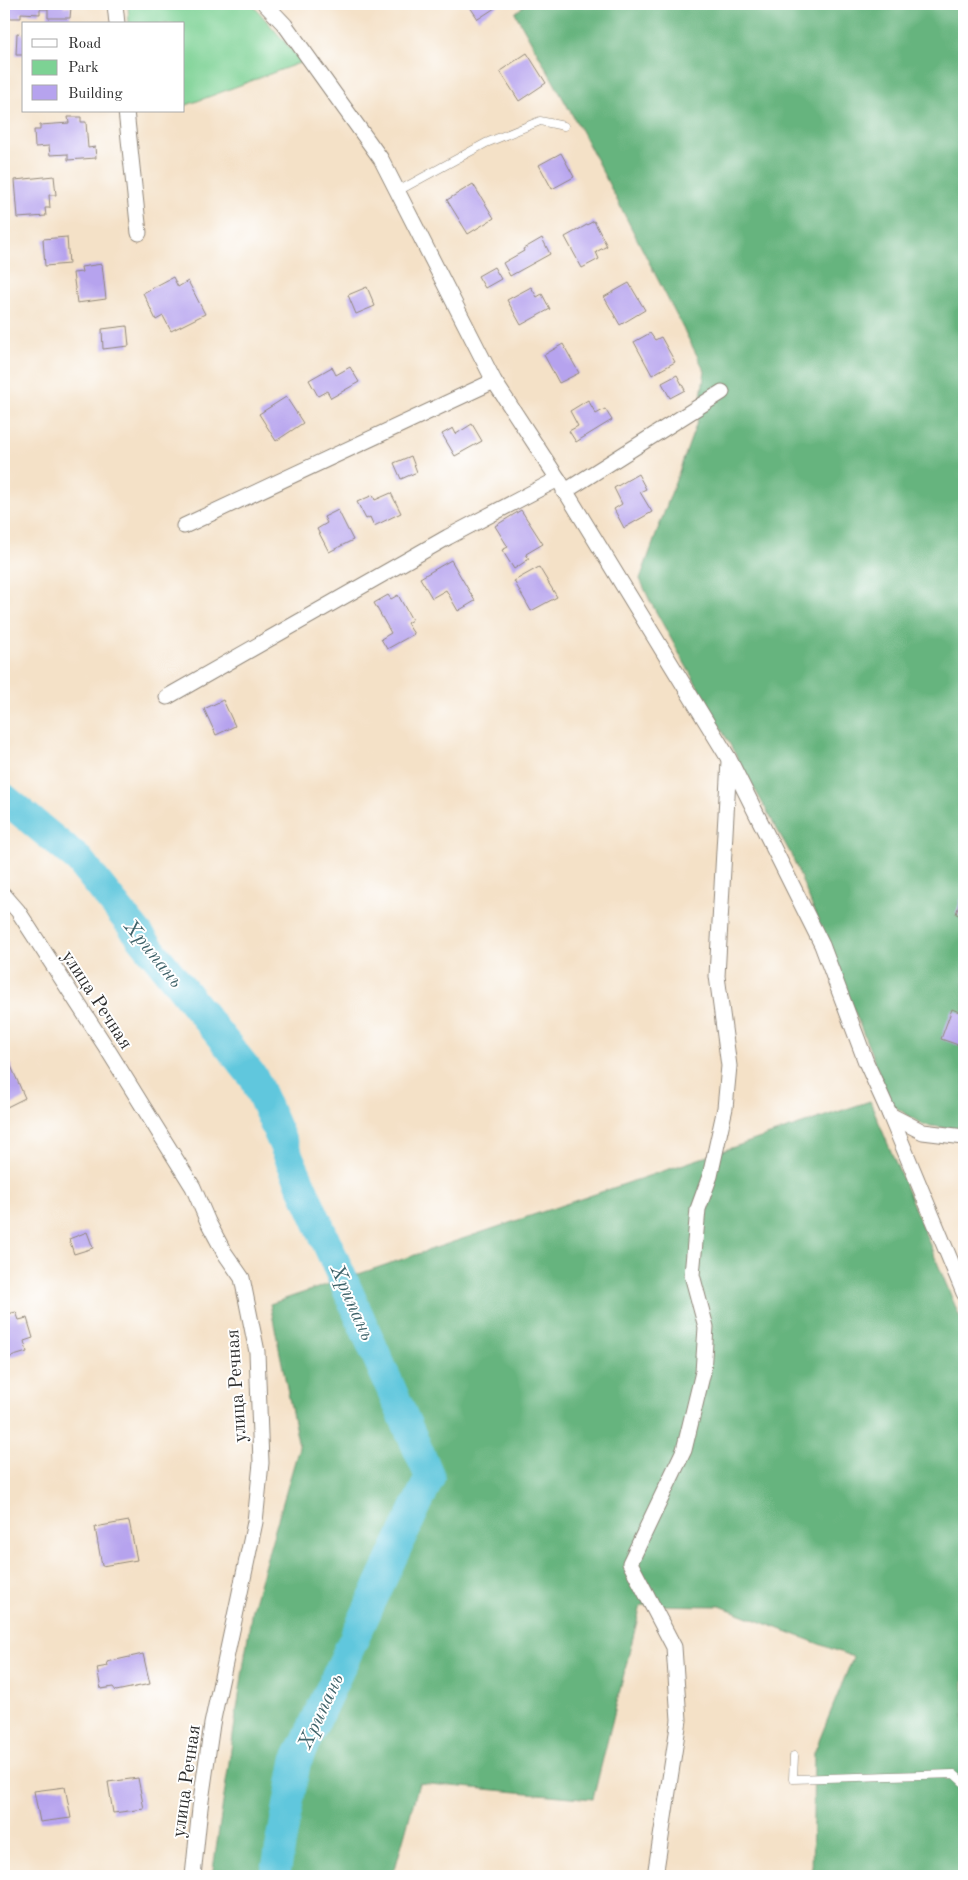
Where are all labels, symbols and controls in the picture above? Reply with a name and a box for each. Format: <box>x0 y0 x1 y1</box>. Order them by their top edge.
legend <box>22 22 185 112</box>
text: Road <box>68 37 102 52</box>
text: Park <box>68 61 99 76</box>
text: Building <box>68 87 123 102</box>
water label: Хрипань <box>119 916 186 992</box>
street label: улица Речная <box>57 948 135 1053</box>
water label: Хрипань <box>325 1261 377 1344</box>
street label: улица Речная <box>224 1328 251 1443</box>
water label: Хрипань <box>295 1671 348 1753</box>
street label: улица Речная <box>170 1724 205 1839</box>

